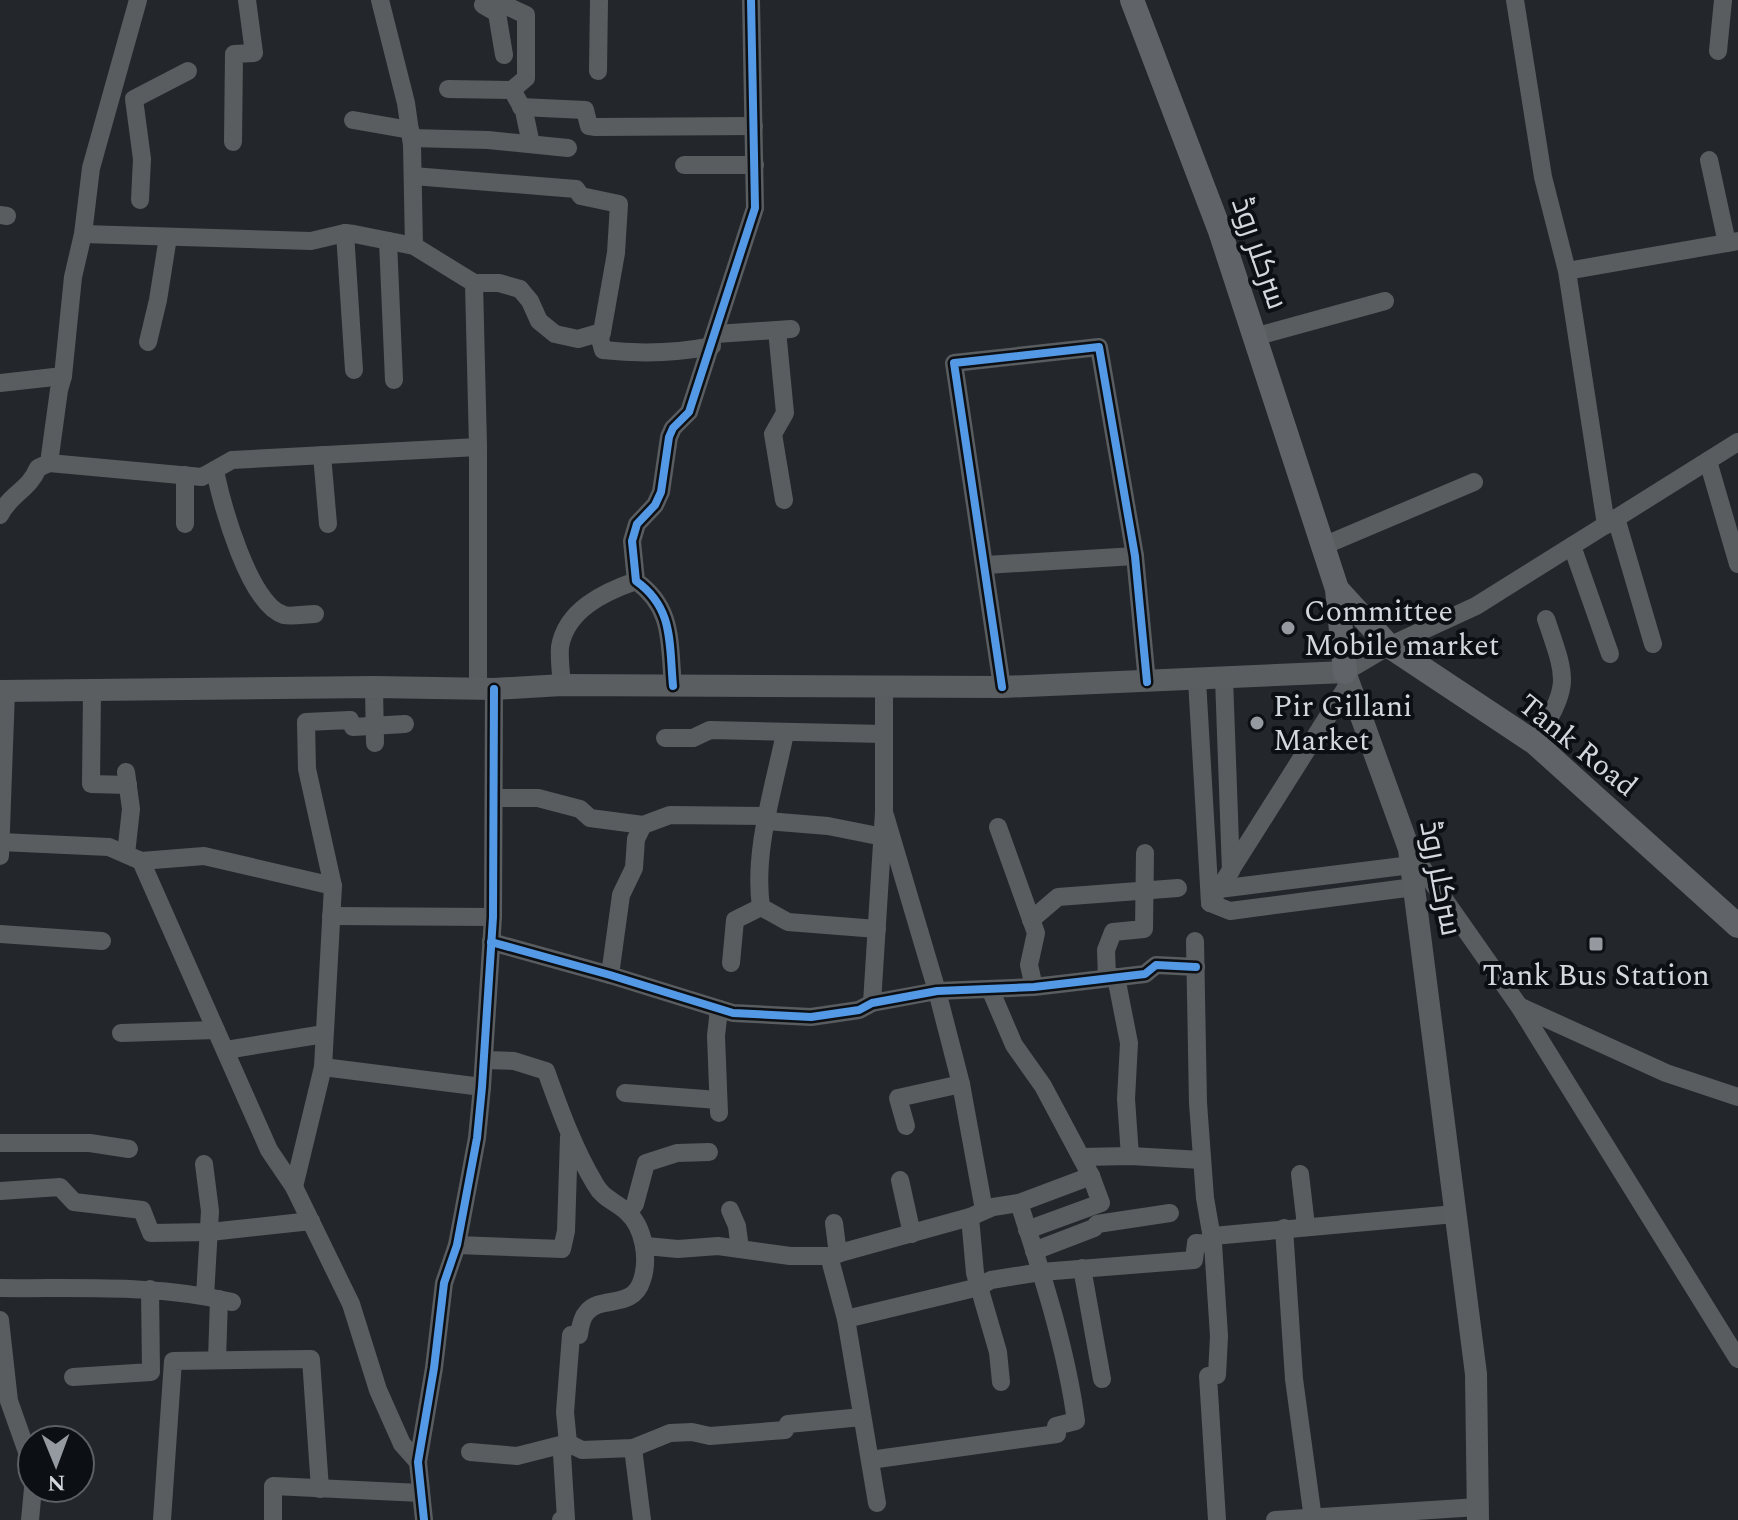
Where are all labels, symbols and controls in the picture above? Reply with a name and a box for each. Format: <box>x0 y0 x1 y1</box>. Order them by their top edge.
street label: سرکلر روڈ <box>1218 191 1300 316</box>
place label: Committee Mobile market <box>1304 589 1499 669</box>
marker: Committee Mobile market <box>1279 619 1297 637</box>
street label: Tank Road <box>1507 683 1647 809</box>
place label: Pir Gillani Market <box>1273 684 1412 764</box>
marker: Pir Gillani Market <box>1248 714 1266 732</box>
street label: سرکلر روڈ <box>1406 817 1474 940</box>
marker: Tank Bus Station <box>1587 935 1605 953</box>
place label: Tank Bus Station <box>1482 953 1710 999</box>
north arrow <box>16 1424 96 1504</box>
text: N <box>47 1466 66 1499</box>

